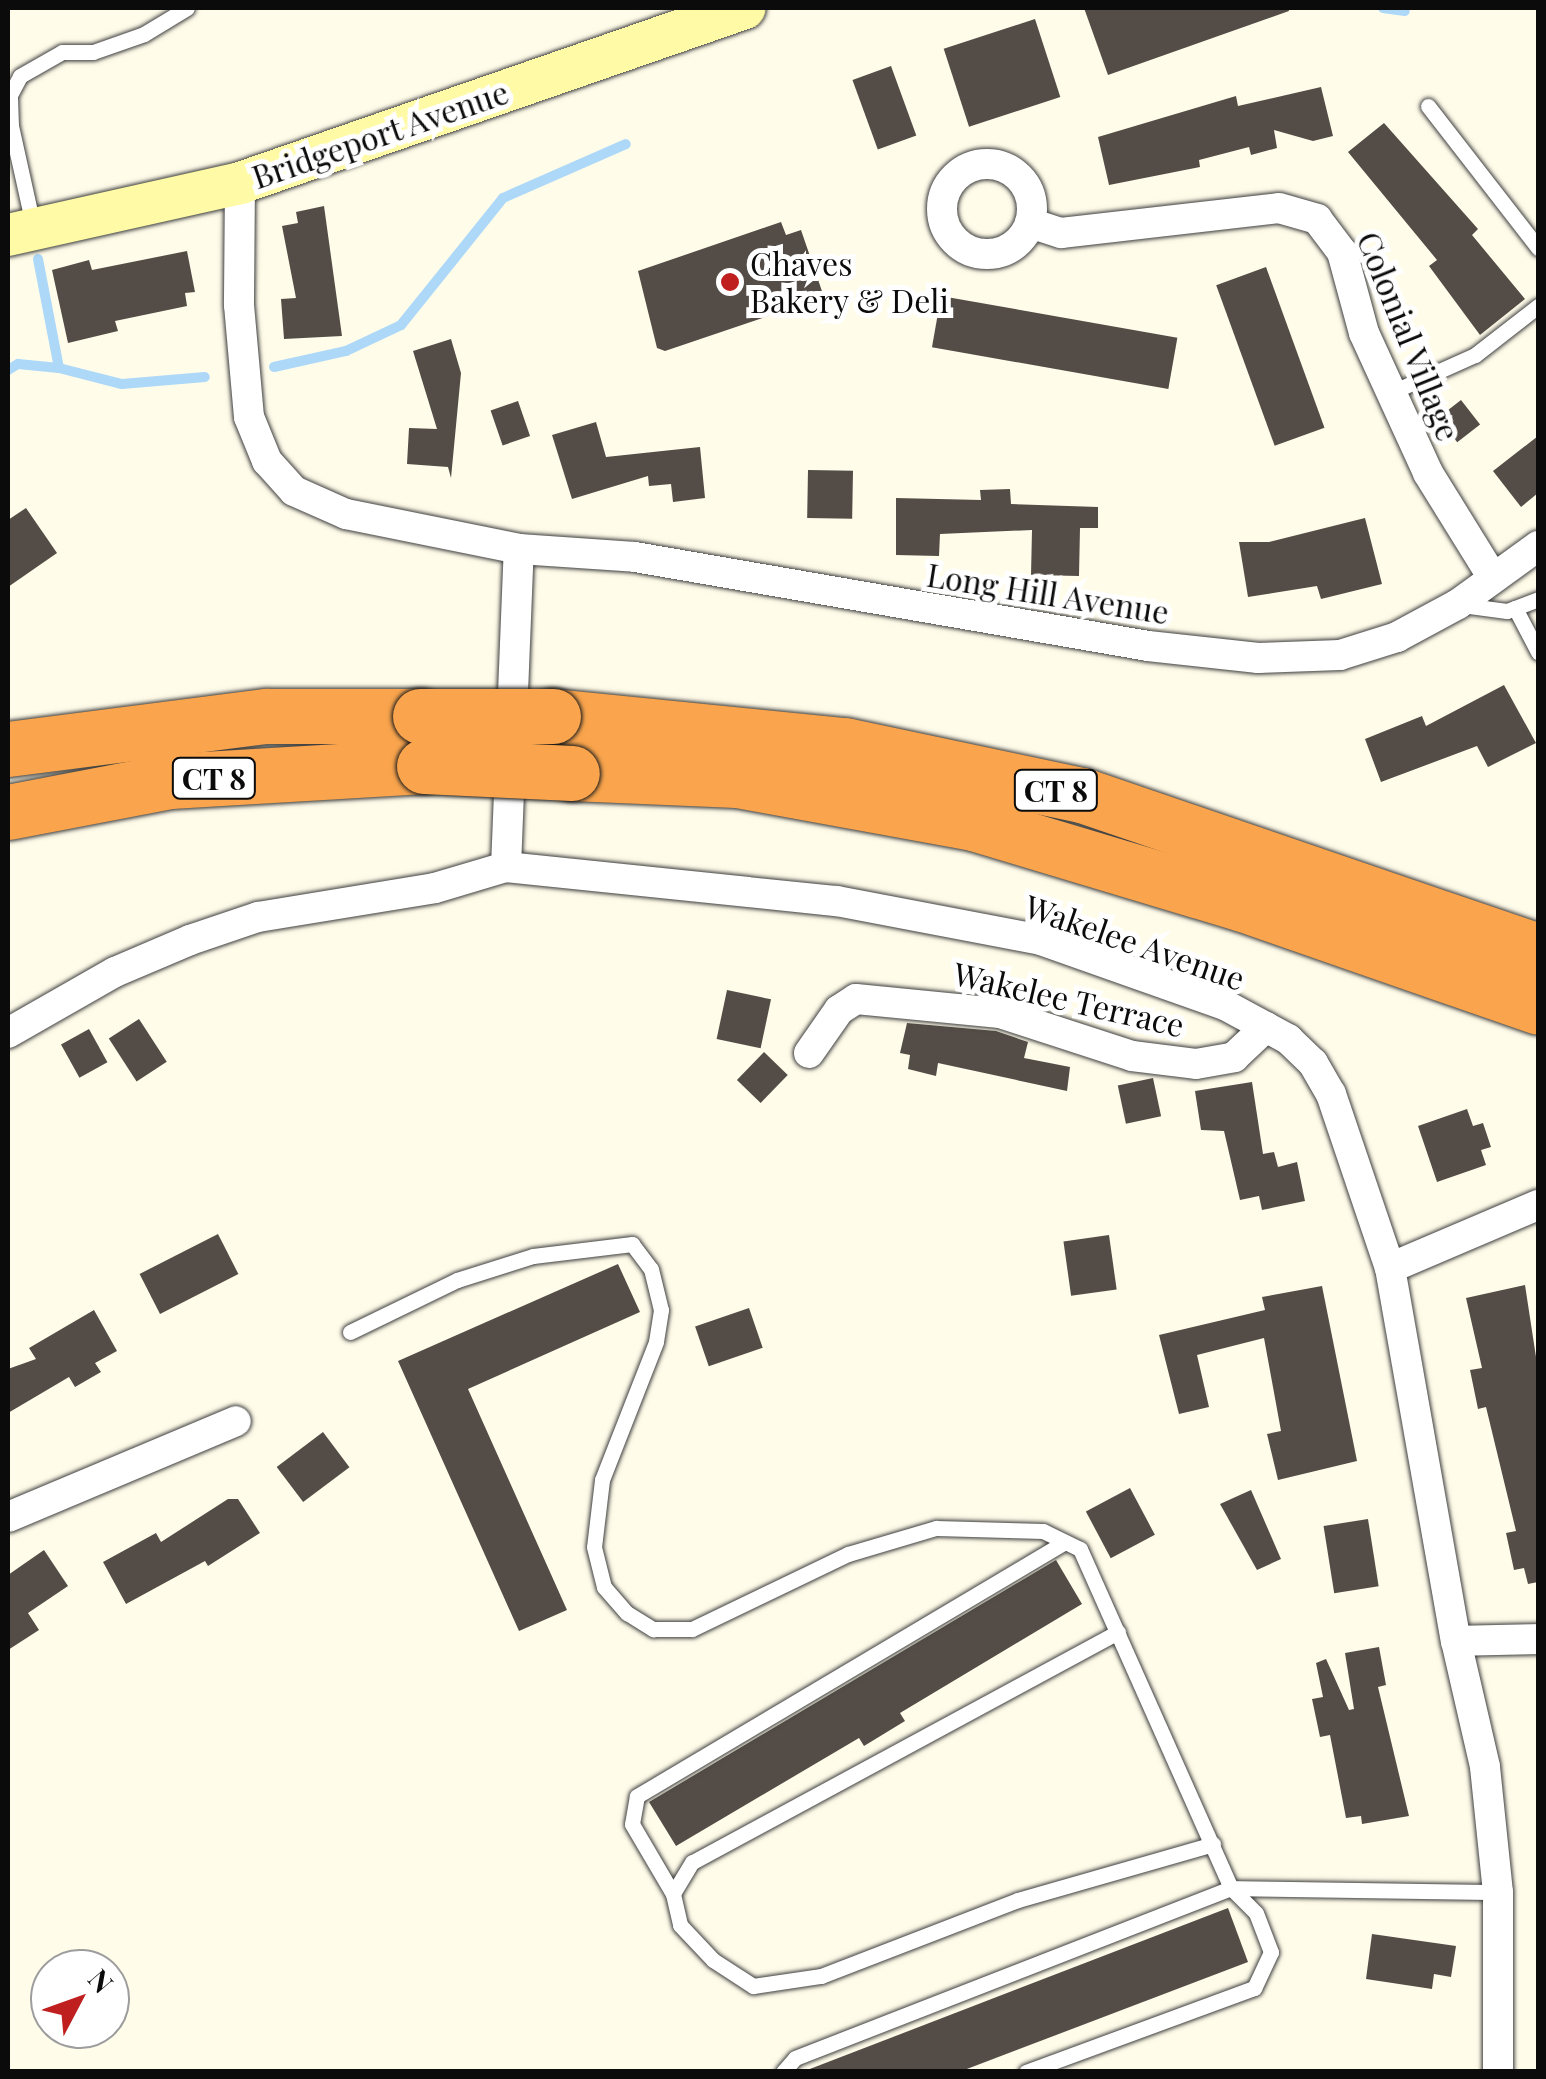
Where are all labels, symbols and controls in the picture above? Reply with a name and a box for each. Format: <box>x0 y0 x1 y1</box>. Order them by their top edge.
street label: Bridgeport Avenue <box>246 72 514 196</box>
street label: Colonial Village <box>1349 226 1469 446</box>
place label: Chaves Bakery & Deli <box>750 245 950 320</box>
marker: Chaves Bakery & Deli <box>719 271 741 293</box>
street label: Long Hill Avenue <box>924 555 1172 631</box>
road number: CT 8 <box>169 753 259 803</box>
road number: CT 8 <box>1011 765 1101 815</box>
street label: Wakelee Avenue <box>1020 886 1250 998</box>
street label: Wakelee Terrace <box>950 954 1188 1044</box>
north arrow <box>30 1949 130 2049</box>
text: N <box>81 1961 122 2000</box>

